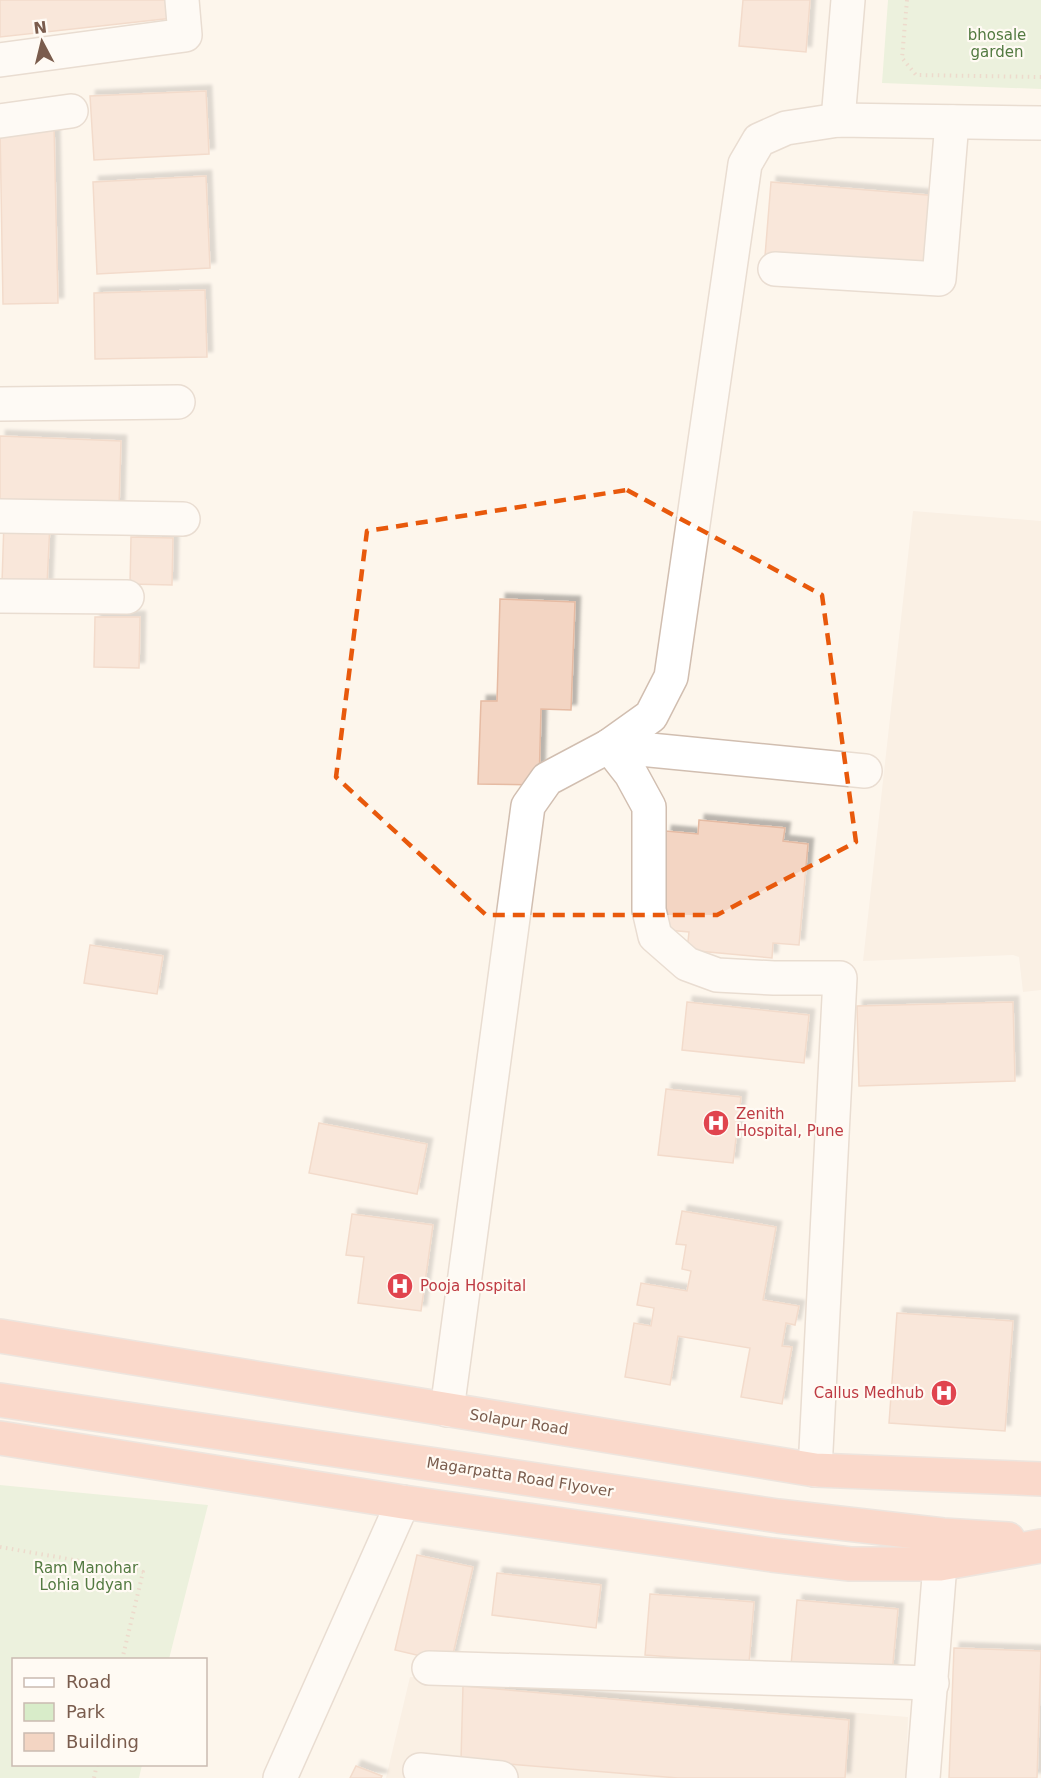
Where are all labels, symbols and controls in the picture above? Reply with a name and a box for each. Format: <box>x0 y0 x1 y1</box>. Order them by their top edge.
north arrow <box>12 12 72 72</box>
text: N <box>32 17 48 38</box>
park label: bhosale garden <box>968 26 1026 61</box>
place label: Zenith Hospital, Pune <box>736 1105 844 1140</box>
hospital icon: Zenith Hospital, Pune <box>701 1108 731 1138</box>
hospital icon: Pooja Hospital <box>385 1271 415 1301</box>
place label: Pooja Hospital <box>420 1277 526 1295</box>
hospital icon: Callus Medhub <box>929 1378 959 1408</box>
place label: Callus Medhub <box>814 1384 924 1402</box>
street label: Solapur Road <box>468 1405 570 1439</box>
street label: Magarpatta Road Flyover <box>425 1453 616 1501</box>
park label: Ram Manohar Lohia Udyan <box>34 1559 139 1594</box>
legend <box>12 1658 207 1766</box>
text: Road <box>66 1671 111 1692</box>
text: Park <box>66 1701 105 1722</box>
text: Building <box>66 1731 139 1752</box>

